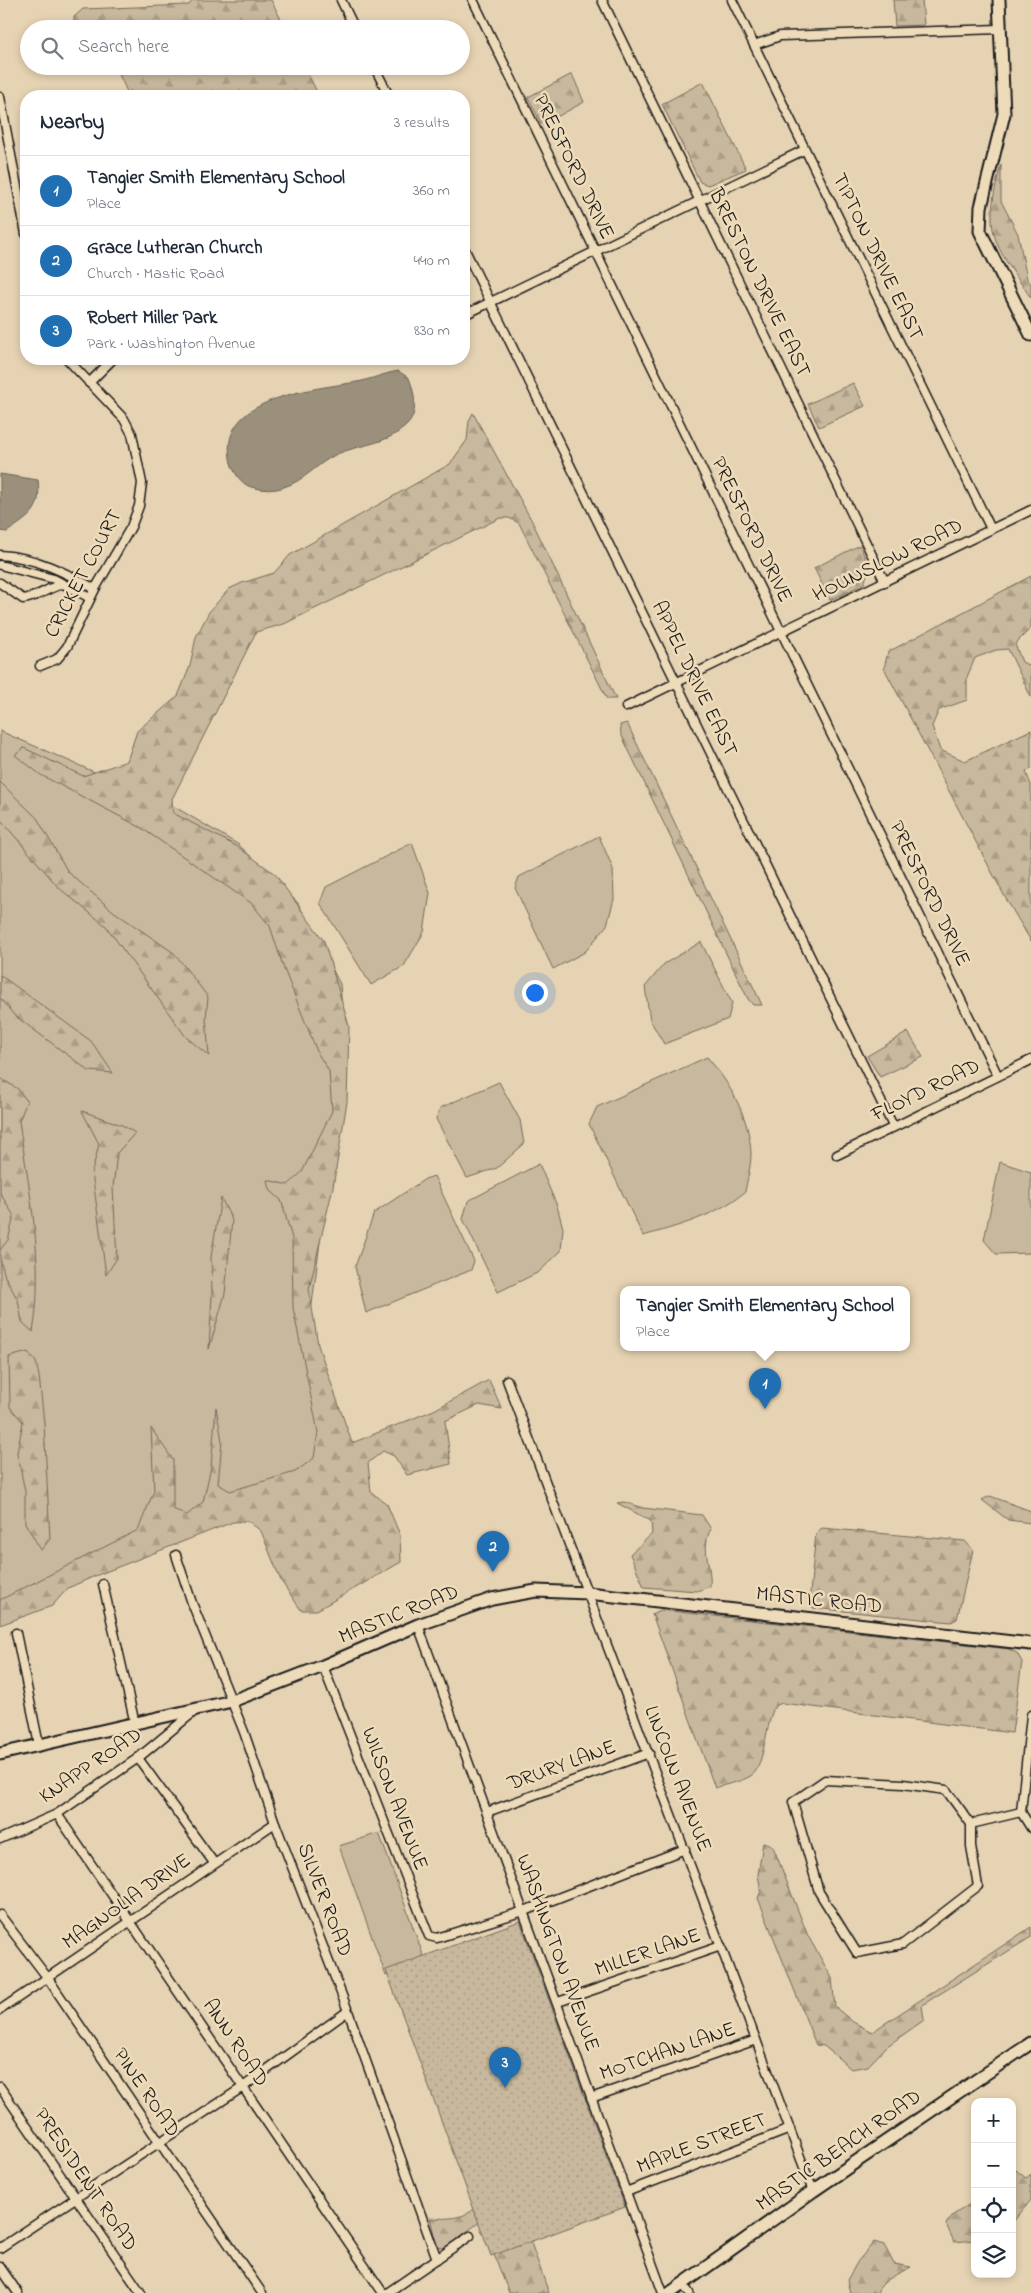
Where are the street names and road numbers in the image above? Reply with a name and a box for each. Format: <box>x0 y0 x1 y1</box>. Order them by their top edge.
street label: PRESFORD DRIVE <box>525 89 621 245</box>
street label: TIPTON DRIVE EAST <box>823 168 931 346</box>
street label: BRESTON DRIVE EAST <box>700 183 818 383</box>
street label: PRESFORD DRIVE <box>703 452 799 608</box>
street label: CRICKET COURT <box>38 505 130 643</box>
street label: HOUNSLOW ROAD <box>808 512 968 610</box>
street label: APPEL DRIVE EAST <box>643 596 745 762</box>
street label: PRESFORD DRIVE <box>881 816 977 972</box>
street label: FLOYD ROAD <box>866 1052 986 1131</box>
street label: MASTIC ROAD <box>335 1577 463 1653</box>
street label: MASTIC ROAD <box>754 1579 884 1623</box>
street label: LINCOLN AVENUE <box>635 1702 719 1856</box>
street label: KNAPP ROAD <box>34 1720 148 1812</box>
street label: WILSON AVENUE <box>353 1723 435 1875</box>
street label: DRURY LANE <box>503 1733 620 1800</box>
street label: SILVER ROAD <box>289 1839 359 1961</box>
street label: MAGNOLIA DRIVE <box>57 1846 197 1958</box>
street label: WASHINGTON AVENUE <box>507 1850 607 2056</box>
street label: MILLER LANE <box>591 1921 705 1985</box>
street label: ANN ROAD <box>194 1993 276 2093</box>
street label: MOTCHAN LANE <box>596 2015 740 2089</box>
street label: PINE ROAD <box>105 2042 187 2144</box>
street label: MASTIC BEACH ROAD <box>750 2083 928 2219</box>
street label: PRESIDENT ROAD <box>26 2102 144 2258</box>
street label: MAPLE STREET <box>633 2105 771 2183</box>

